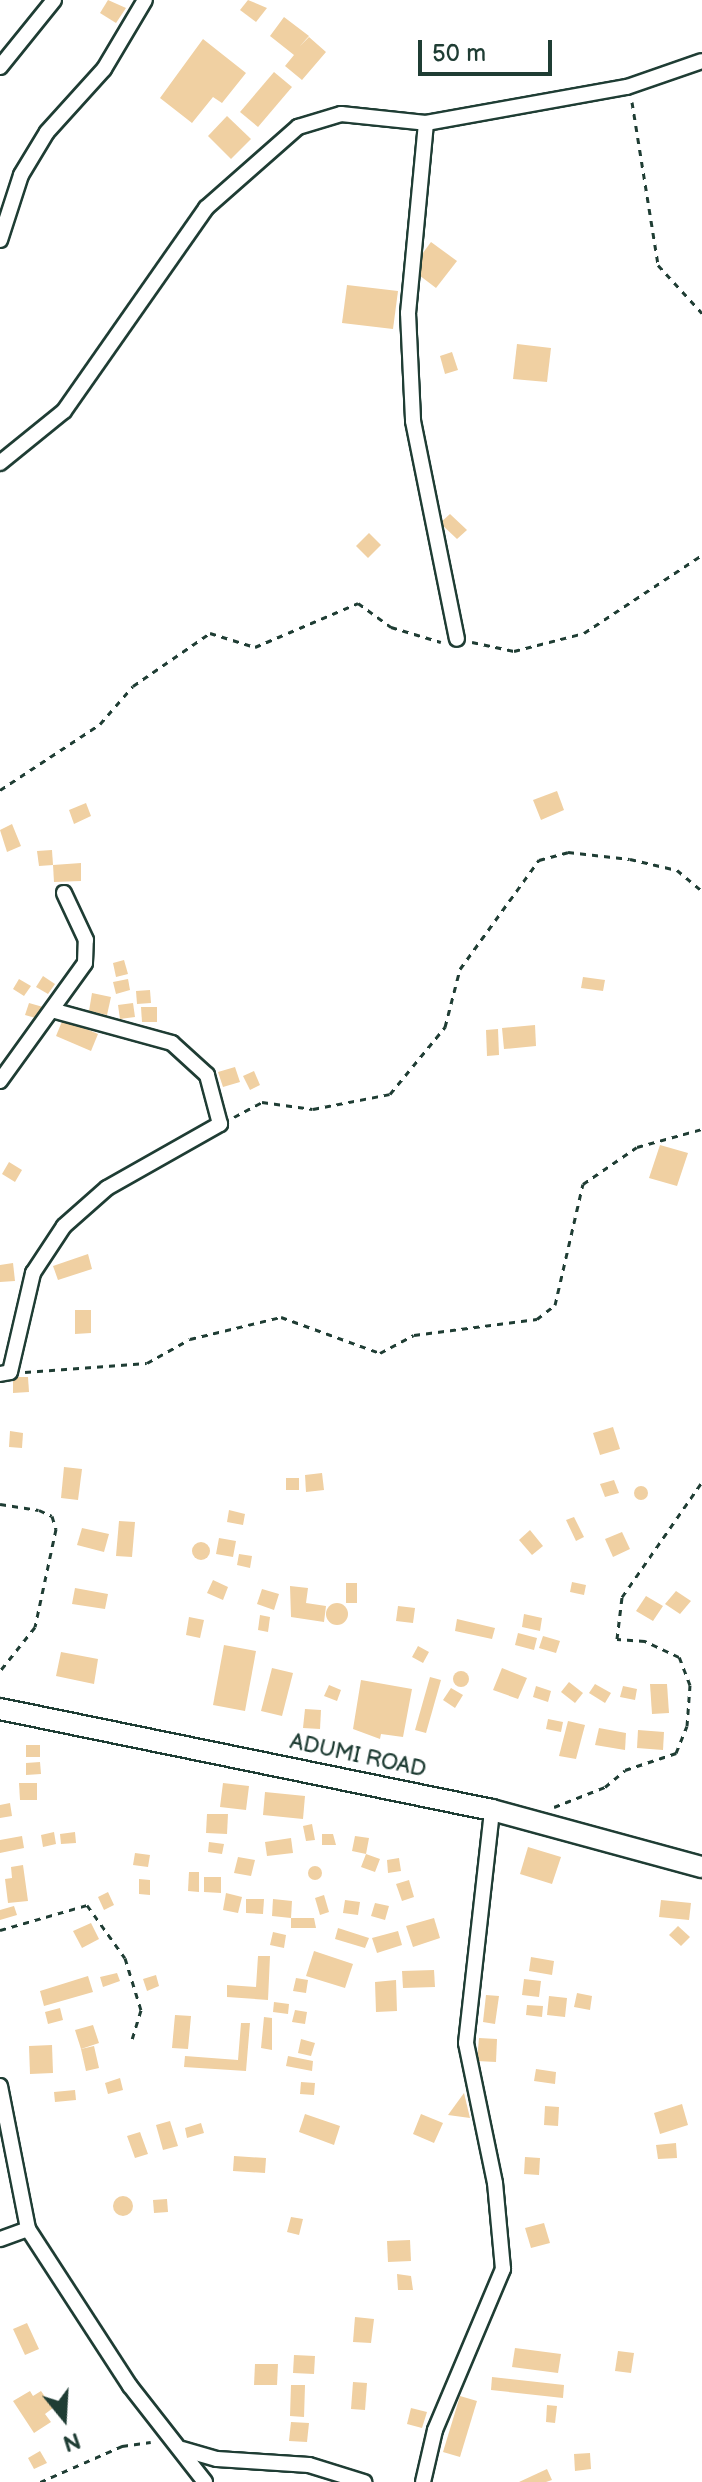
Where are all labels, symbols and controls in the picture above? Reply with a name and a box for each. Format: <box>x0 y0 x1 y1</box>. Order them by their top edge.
scale bar <box>422 24 556 74</box>
text: 50 m <box>432 39 486 68</box>
street label: ADUMI ROAD <box>287 1729 429 1783</box>
north arrow <box>24 2378 104 2458</box>
text: N <box>60 2426 84 2457</box>

